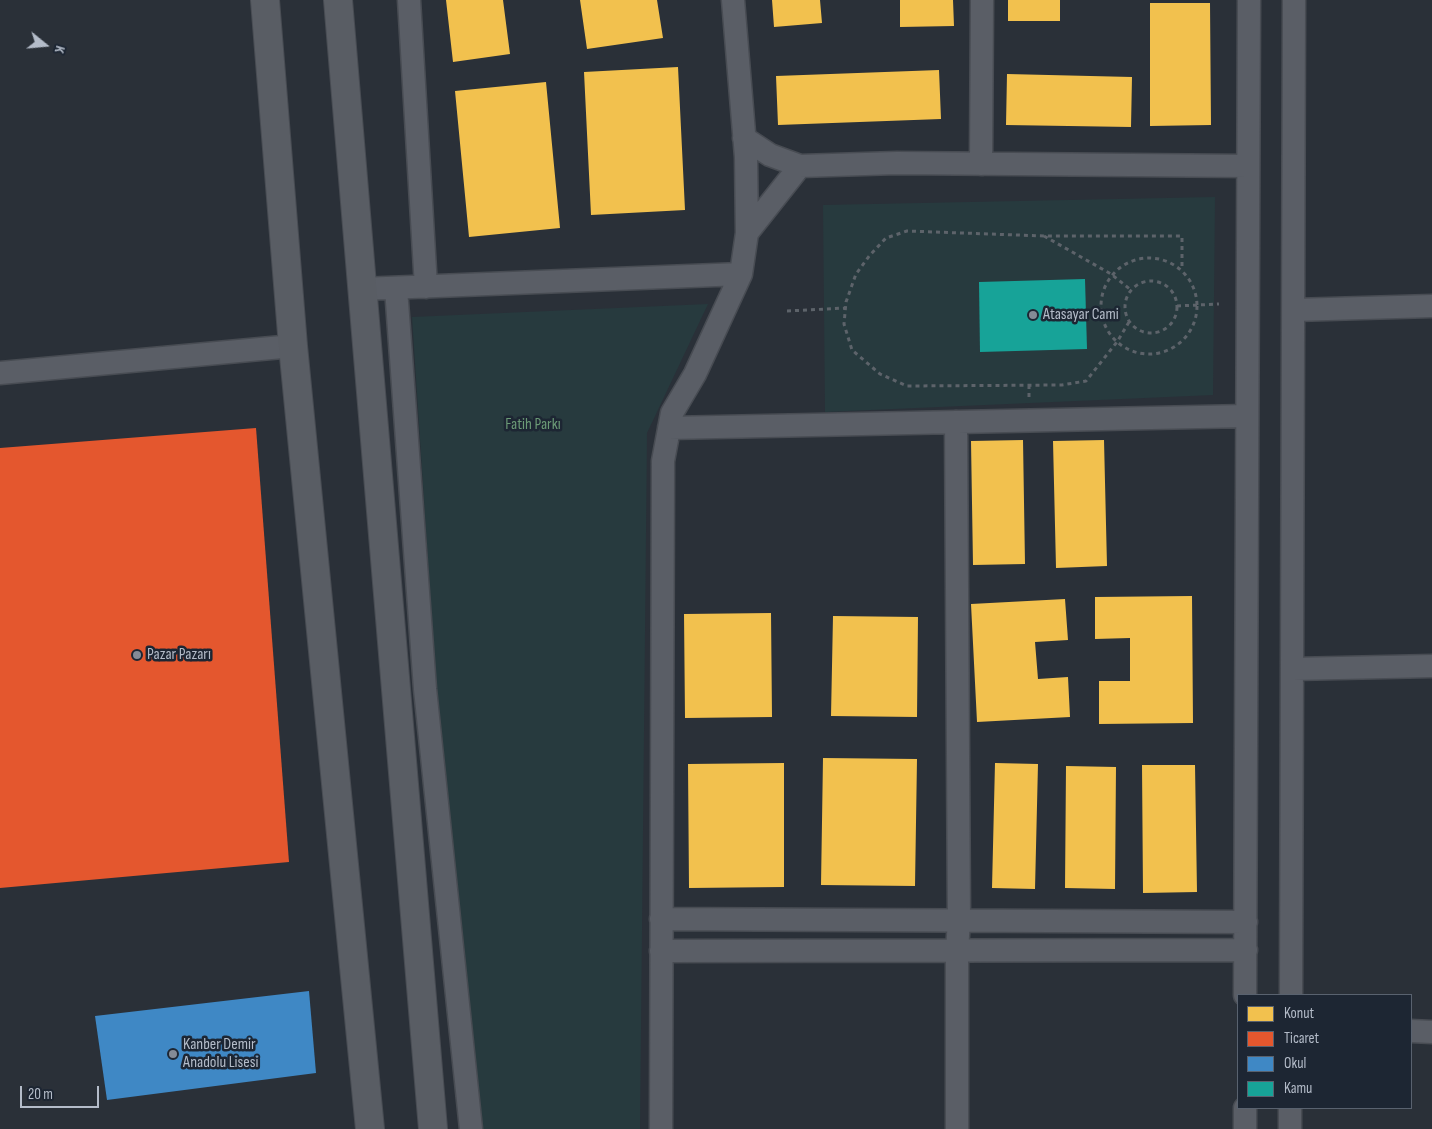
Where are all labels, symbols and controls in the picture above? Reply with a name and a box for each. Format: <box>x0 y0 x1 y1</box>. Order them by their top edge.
north arrow <box>20 20 70 70</box>
text: K <box>51 44 69 55</box>
place label: Atasayar Cami <box>1043 305 1119 325</box>
marker: Atasayar Cami <box>1027 309 1039 321</box>
park label: Fatih Parkı <box>505 415 561 435</box>
place label: Pazar Pazarı <box>147 645 211 665</box>
marker: Pazar Pazarı <box>131 649 143 661</box>
legend <box>1237 994 1412 1109</box>
text: Konut <box>1284 1004 1314 1023</box>
text: Ticaret <box>1284 1029 1319 1048</box>
place label: Kanber Demir Anadolu Lisesi <box>183 1035 258 1073</box>
marker: Kanber Demir Anadolu Lisesi <box>167 1048 179 1060</box>
text: Okul <box>1284 1054 1306 1073</box>
scale bar <box>22 1076 101 1108</box>
text: Kamu <box>1284 1079 1312 1098</box>
text: 20 m <box>28 1085 53 1104</box>

